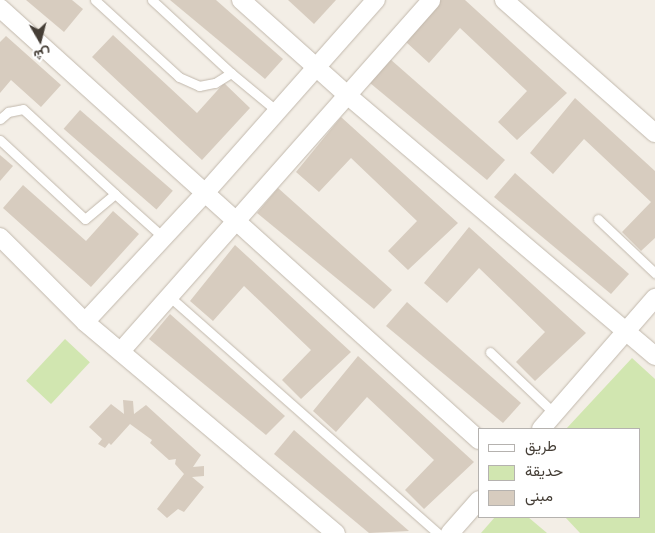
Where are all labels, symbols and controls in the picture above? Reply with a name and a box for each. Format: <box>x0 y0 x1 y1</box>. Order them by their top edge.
north arrow <box>15 15 65 65</box>
text: ش <box>33 46 52 64</box>
legend <box>478 428 640 518</box>
text: طريق <box>525 437 557 454</box>
text: حديقة <box>525 462 563 479</box>
text: مبنى <box>525 487 553 504</box>

